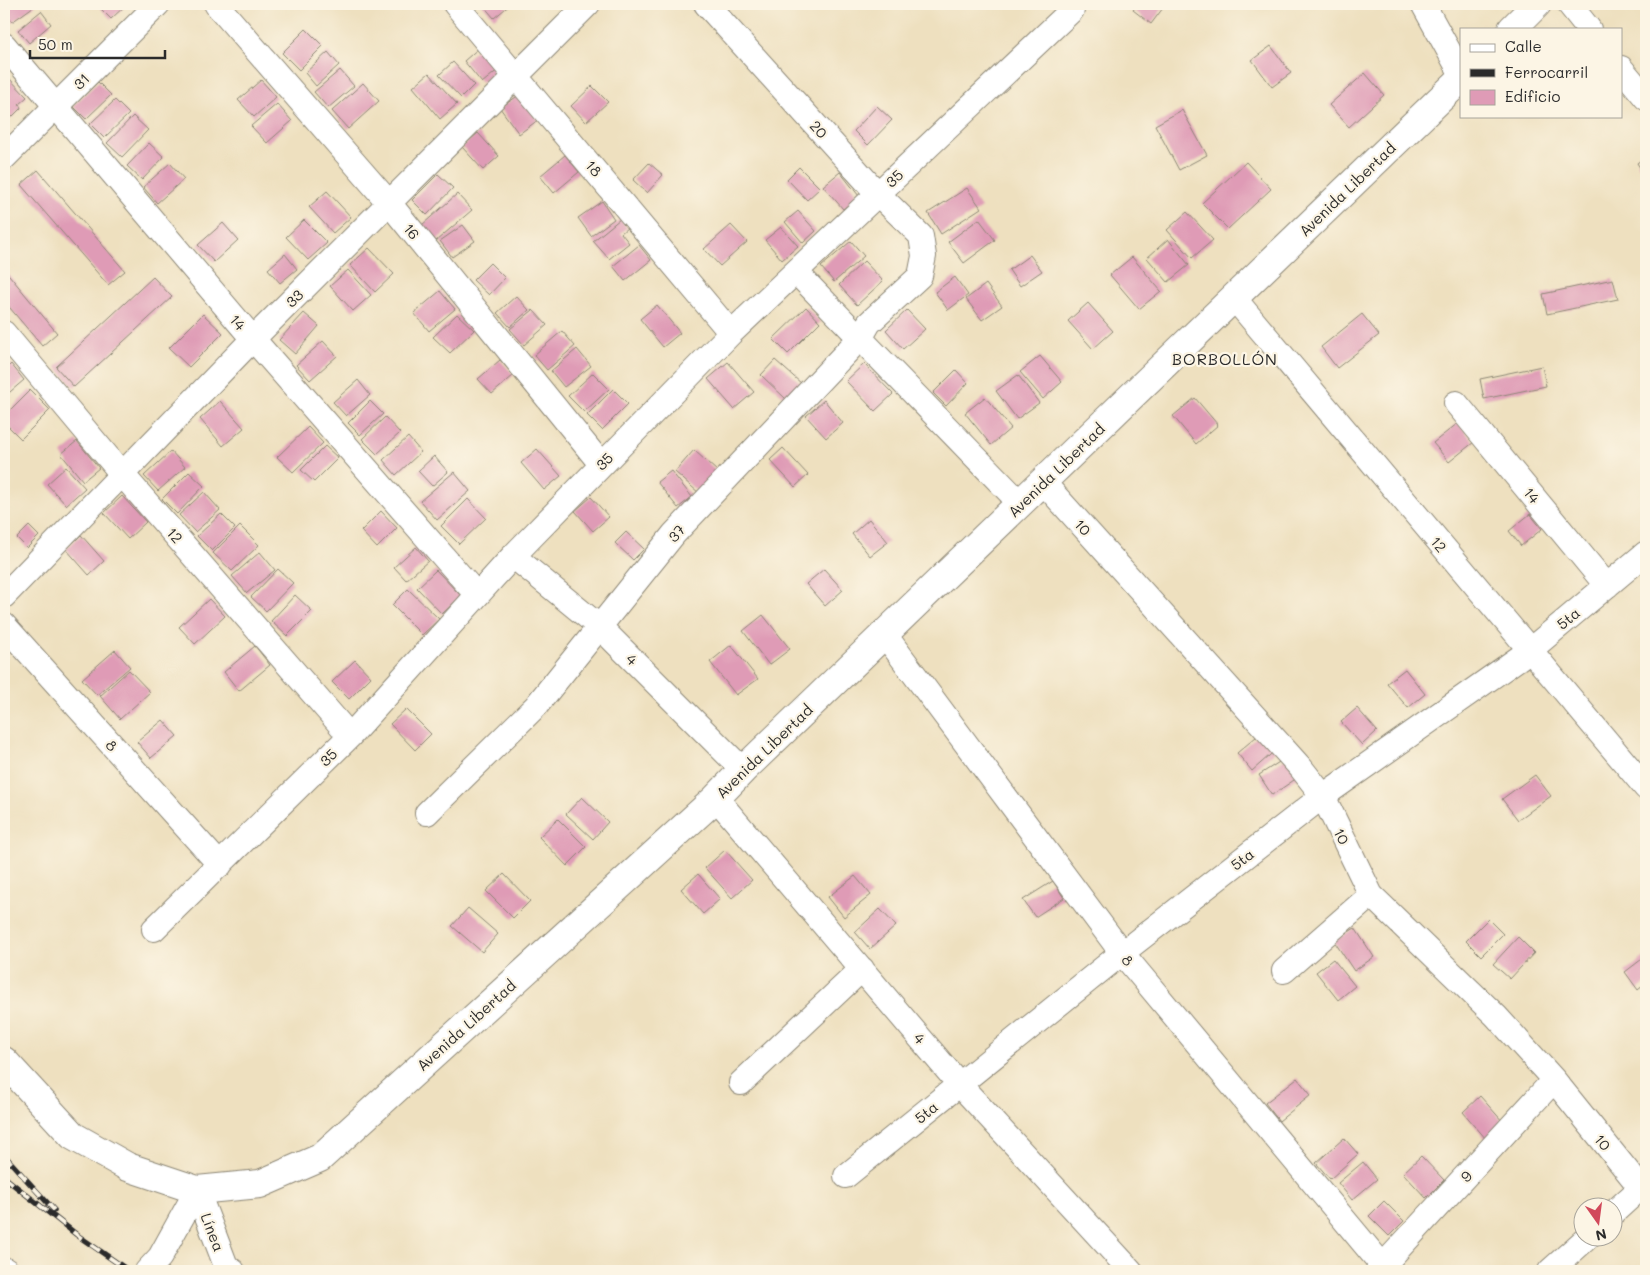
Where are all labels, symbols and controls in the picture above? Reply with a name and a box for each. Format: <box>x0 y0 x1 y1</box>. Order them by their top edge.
scale bar <box>30 28 165 60</box>
legend <box>1460 28 1622 118</box>
text: 50 m <box>38 34 73 54</box>
text: Calle <box>1505 36 1542 56</box>
text: Ferrocarril <box>1505 62 1588 82</box>
street label: 31 <box>68 68 94 94</box>
text: Edificio <box>1505 86 1561 106</box>
street label: 20 <box>806 116 832 142</box>
street label: Avenida Libertad <box>1294 138 1400 240</box>
street label: 18 <box>581 156 607 180</box>
street label: 35 <box>881 165 907 191</box>
street label: 16 <box>399 219 425 243</box>
street label: 33 <box>281 285 307 311</box>
street label: 14 <box>225 310 251 335</box>
district label: BORBOLLÓN <box>1172 348 1278 369</box>
street label: Avenida Libertad <box>1003 419 1109 521</box>
street label: 35 <box>591 448 617 474</box>
street label: 14 <box>1519 483 1545 507</box>
street label: 10 <box>1070 514 1096 540</box>
street label: 37 <box>663 520 689 546</box>
street label: 12 <box>163 523 187 547</box>
street label: 12 <box>1426 532 1452 556</box>
street label: 5ta <box>1552 602 1584 634</box>
street label: 4 <box>622 649 642 669</box>
street label: Avenida Libertad <box>711 700 817 802</box>
street label: 8 <box>102 735 122 755</box>
street label: 35 <box>315 744 341 770</box>
street label: 10 <box>1330 824 1354 848</box>
street label: 5ta <box>1226 844 1258 874</box>
street label: 8 <box>1117 950 1139 970</box>
street label: Avenida Libertad <box>412 975 520 1075</box>
street label: 4 <box>910 1028 931 1048</box>
street label: 5ta <box>910 1096 942 1128</box>
street label: 10 <box>1590 1130 1616 1154</box>
street label: 9 <box>1456 1166 1476 1186</box>
north arrow <box>1572 1198 1622 1248</box>
street label: Línea <box>197 1210 229 1254</box>
text: N <box>1594 1225 1609 1246</box>

